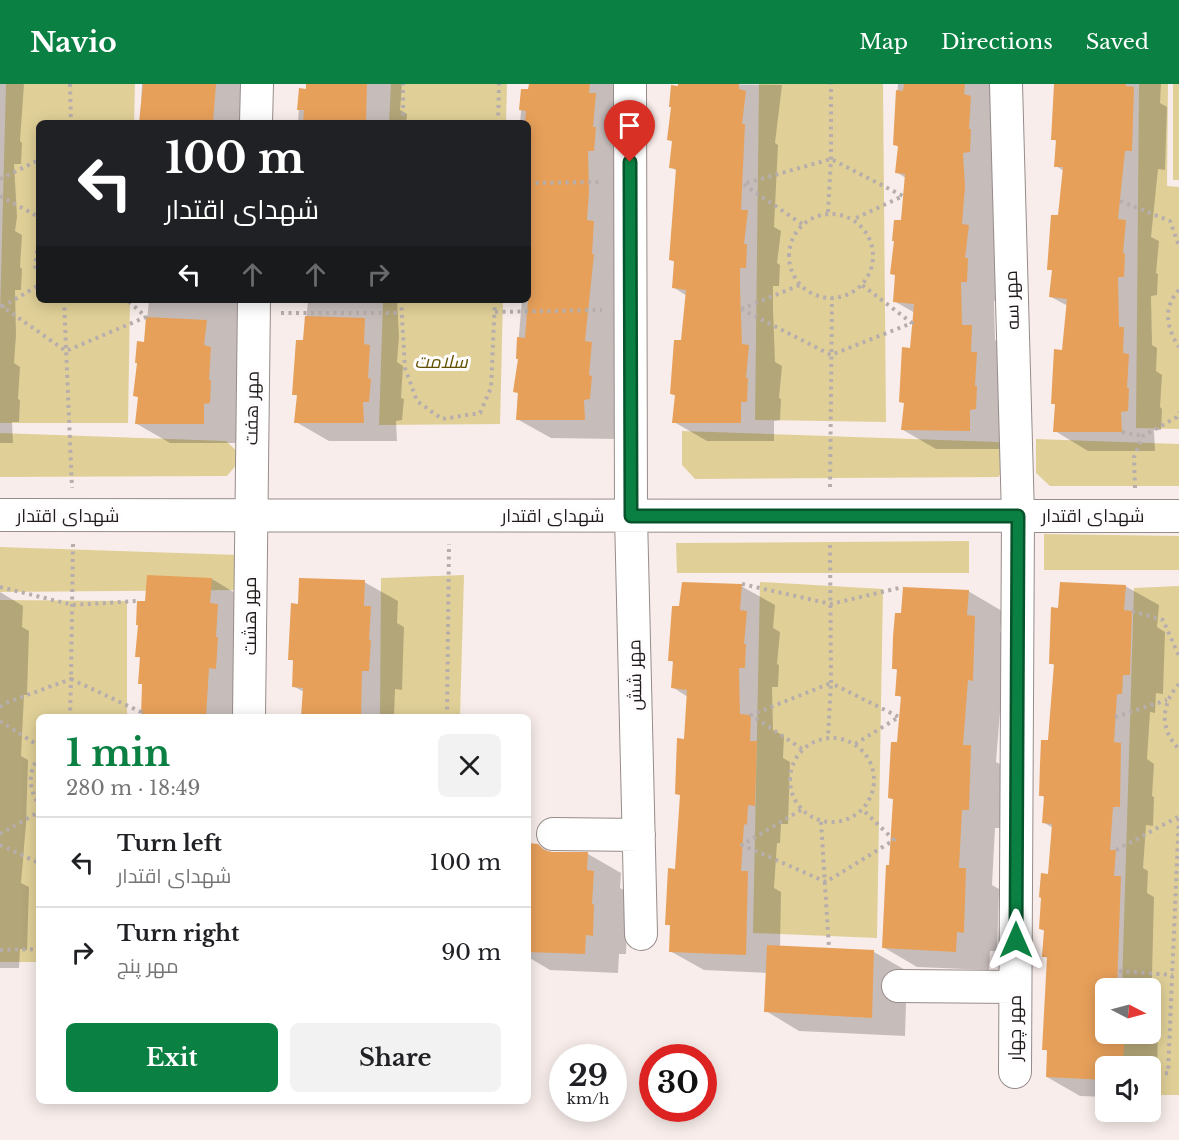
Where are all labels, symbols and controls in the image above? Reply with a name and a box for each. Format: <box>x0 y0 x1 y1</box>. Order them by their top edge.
text: Navio <box>30 25 117 60</box>
text: Map <box>859 29 908 55</box>
text: Directions <box>941 29 1053 55</box>
text: Saved <box>1086 29 1149 55</box>
pin <box>604 100 655 162</box>
icon: arrive <box>613 109 646 142</box>
text: 100 m <box>165 132 304 184</box>
icon: left <box>66 144 144 222</box>
text: شهدای اقتدار <box>165 193 319 226</box>
icon: left <box>173 258 206 291</box>
icon: ahead <box>236 258 269 291</box>
icon: ahead <box>299 258 332 291</box>
icon: right <box>362 258 395 291</box>
street label: مهر سه <box>1000 270 1024 330</box>
park label: سلامت <box>414 351 469 373</box>
street label: مهر هفت <box>240 371 264 445</box>
street label: شهدای اقتدار <box>16 505 119 527</box>
street label: شهدای اقتدار <box>501 505 604 527</box>
street label: شهدای اقتدار <box>1041 505 1144 527</box>
street label: مهر هشت <box>239 577 261 655</box>
street label: مهر شش <box>623 639 647 711</box>
text: 1 min <box>66 731 170 776</box>
button: close <box>438 734 501 797</box>
text: 280 m · 18:49 <box>66 776 200 800</box>
text: Turn left <box>117 830 222 857</box>
icon: left <box>66 846 99 879</box>
text: 100 m <box>430 849 501 876</box>
text: شهدای اقتدار <box>117 864 231 888</box>
position arrow <box>984 908 1048 972</box>
text: Turn right <box>117 920 239 947</box>
icon: right <box>66 936 99 969</box>
text: 90 m <box>441 939 501 966</box>
text: مهر پنج <box>117 954 179 978</box>
north arrow <box>1095 978 1161 1044</box>
map controls <box>1095 978 1161 1122</box>
street label: مهر چهار <box>1004 995 1027 1062</box>
button: Exit <box>66 1023 278 1092</box>
button: Share <box>290 1023 501 1092</box>
speed limit sign: 30 <box>639 1044 717 1122</box>
button: sound <box>1095 1056 1161 1122</box>
text: 29 <box>568 1057 608 1094</box>
text: km/h <box>567 1089 609 1108</box>

